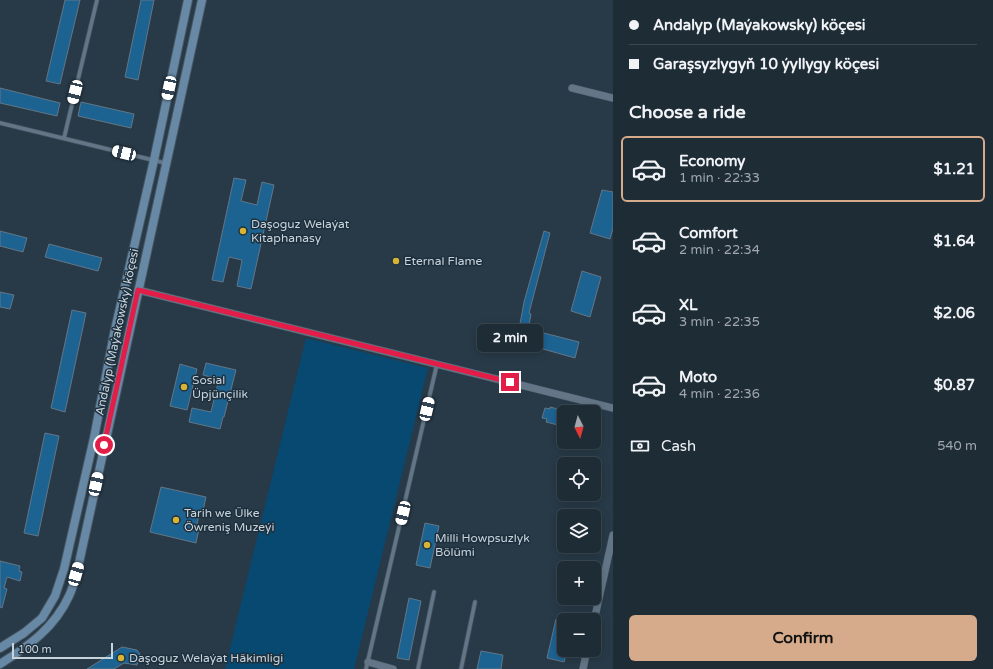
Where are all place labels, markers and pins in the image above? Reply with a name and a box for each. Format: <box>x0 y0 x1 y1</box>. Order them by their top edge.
place label: Daşoguz Welaýat Kitaphanasy <box>251 217 350 245</box>
marker: Daşoguz Welaýat Kitaphanasy <box>238 226 248 236</box>
place label: Eternal Flame <box>404 254 482 268</box>
marker: Eternal Flame <box>391 256 401 266</box>
place label: Sosial Üpjünçilik <box>192 373 248 401</box>
marker: Sosial Üpjünçilik <box>179 382 189 392</box>
place label: Tarih we Ülke Öwreniş Muzeýi <box>184 506 275 534</box>
marker: Tarih we Ülke Öwreniş Muzeýi <box>171 515 181 525</box>
place label: Milli Howpsuzlyk Bölümi <box>435 531 530 559</box>
marker: Milli Howpsuzlyk Bölümi <box>422 540 432 550</box>
place label: Daşoguz Welaýat Häkimligi <box>129 651 283 665</box>
marker: Daşoguz Welaýat Häkimligi <box>116 653 126 663</box>

